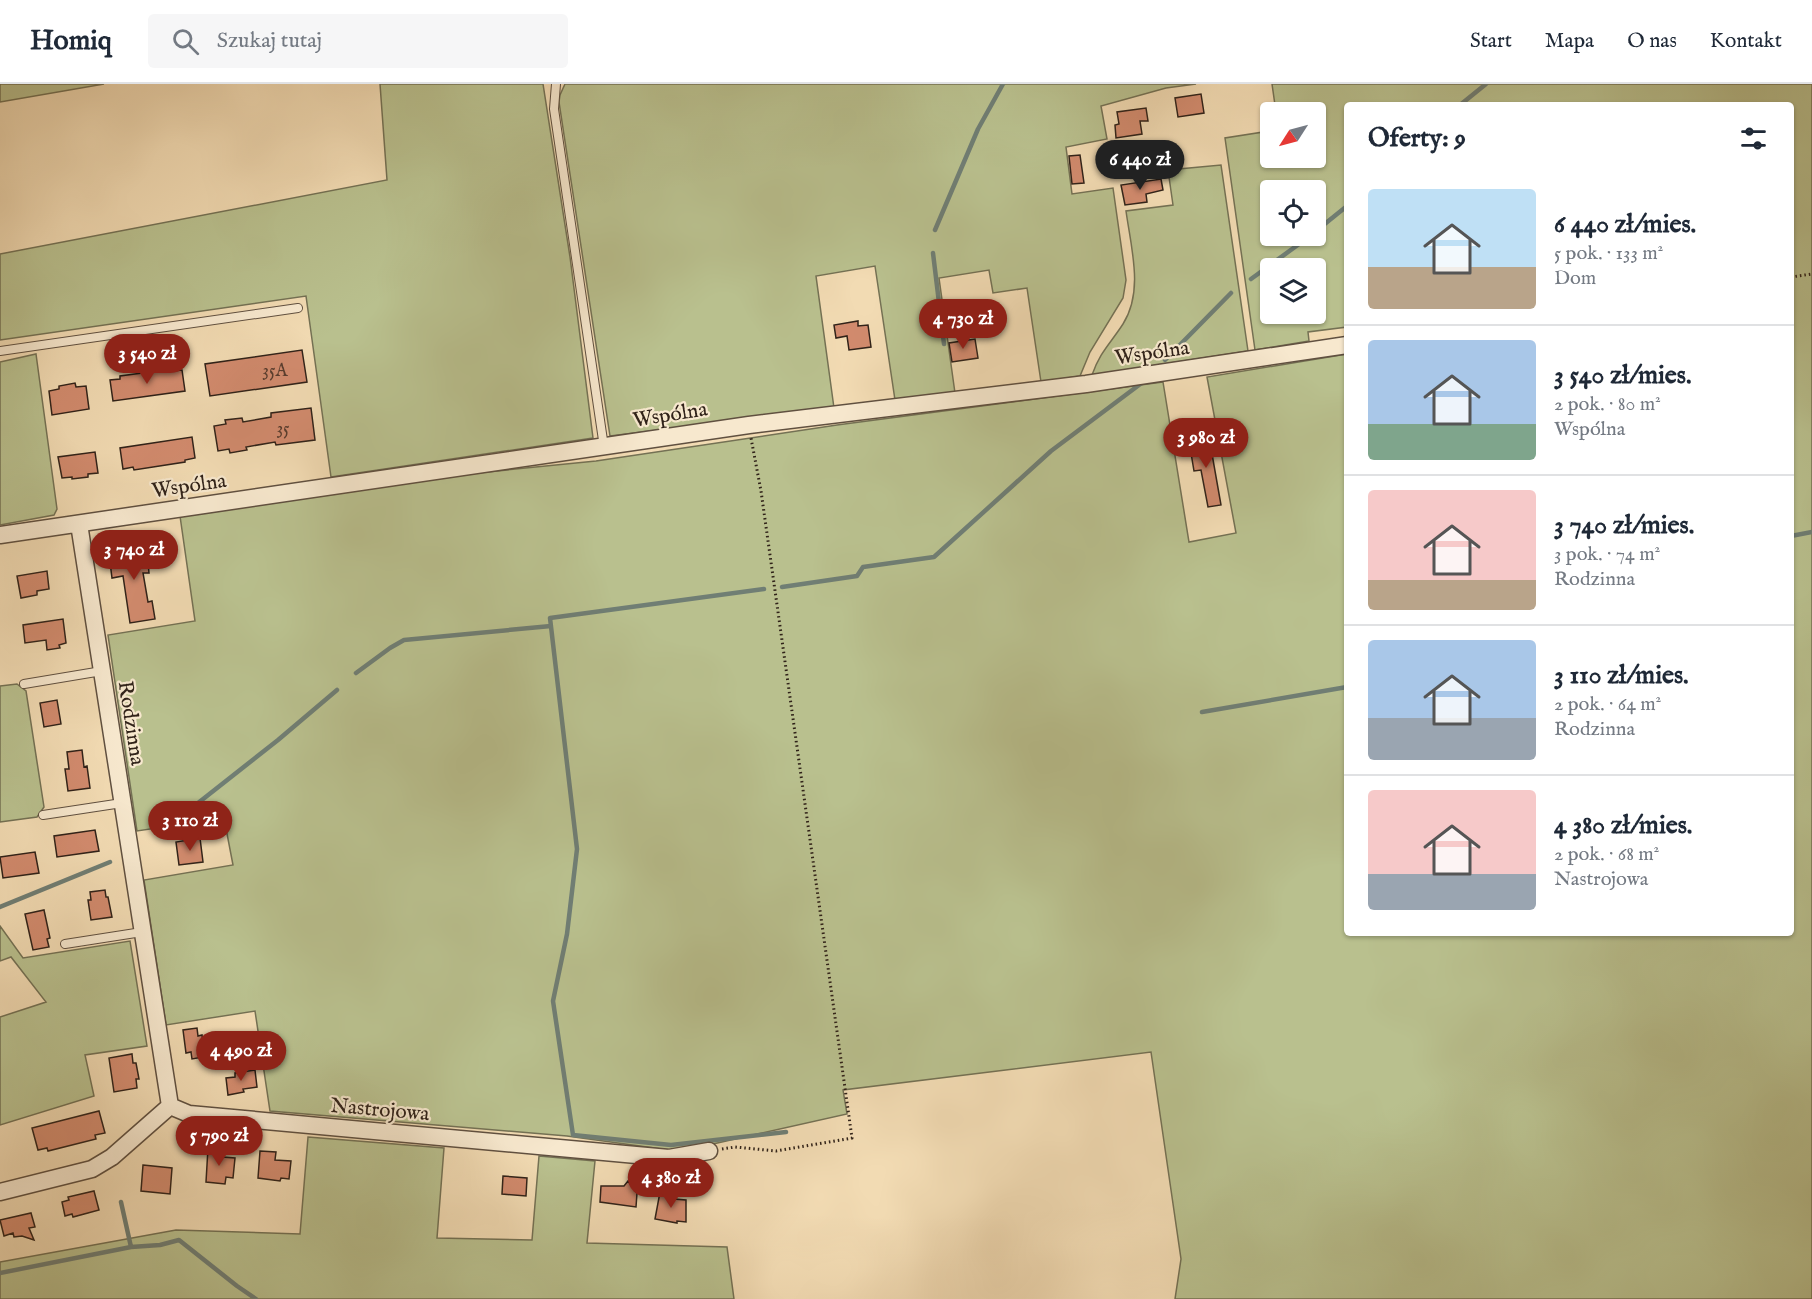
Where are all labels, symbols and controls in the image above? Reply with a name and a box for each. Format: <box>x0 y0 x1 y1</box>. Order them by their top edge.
search box <box>148 14 568 68</box>
text: Homiq <box>30 24 112 59</box>
icon: search <box>169 25 202 58</box>
text: Szukaj tutaj <box>217 27 322 55</box>
text: Start <box>1470 28 1512 55</box>
text: Mapa <box>1545 28 1594 55</box>
text: O nas <box>1627 28 1677 55</box>
text: Kontakt <box>1710 28 1782 55</box>
north arrow <box>1260 102 1326 168</box>
map controls <box>1260 102 1326 324</box>
text: Oferty: 9 <box>1368 122 1466 155</box>
icon: filters <box>1737 122 1770 155</box>
pin: 6 440 zł <box>1078 140 1202 191</box>
text: 6 440 zł <box>1109 147 1171 172</box>
button: locate <box>1260 180 1326 246</box>
text: 6 440 zł/mies. <box>1554 208 1696 241</box>
icon: home <box>1416 213 1488 285</box>
text: 5 pok. · 133 m² <box>1554 241 1663 266</box>
button: layers <box>1260 258 1326 324</box>
text: Dom <box>1554 266 1596 291</box>
pin: 4 730 zł <box>901 299 1025 350</box>
text: 4 730 zł <box>933 306 993 331</box>
pin: 3 540 zł <box>85 334 209 385</box>
street label: Wspólna <box>1113 335 1192 372</box>
text: 3 540 zł <box>118 341 176 366</box>
text: 3 540 zł/mies. <box>1554 359 1691 392</box>
house number: 35A <box>262 360 289 383</box>
icon: home <box>1416 364 1488 436</box>
text: 2 pok. · 80 m² <box>1554 392 1661 417</box>
street label: Wspólna <box>631 396 710 435</box>
text: Wspólna <box>1554 417 1625 442</box>
house number: 35 <box>276 418 290 441</box>
pin: 3 980 zł <box>1144 418 1268 469</box>
text: 3 980 zł <box>1177 425 1235 450</box>
street label: Wspólna <box>150 468 229 505</box>
text: 3 740 zł/mies. <box>1554 509 1694 542</box>
icon: home <box>1416 514 1488 586</box>
pin: 3 740 zł <box>72 530 196 581</box>
text: 3 740 zł <box>104 537 164 562</box>
text: 3 pok. · 74 m² <box>1554 542 1660 567</box>
text: Rodzinna <box>1554 567 1635 592</box>
text: 3 110 zł/mies. <box>1554 659 1689 692</box>
icon: home <box>1416 664 1488 736</box>
street label: Rodzinna <box>111 679 151 768</box>
text: 2 pok. · 64 m² <box>1554 692 1661 717</box>
text: Rodzinna <box>1554 717 1635 742</box>
pin: 3 110 zł <box>128 801 252 852</box>
text: 3 110 zł <box>162 808 218 833</box>
text: 4 380 zł/mies. <box>1554 809 1692 842</box>
icon: home <box>1416 814 1488 886</box>
text: 2 pok. · 68 m² <box>1554 842 1659 867</box>
text: Nastrojowa <box>1554 867 1648 892</box>
pin: 4 490 zł <box>179 1031 303 1082</box>
text: 4 490 zł <box>210 1038 272 1063</box>
street label: Nastrojowa <box>329 1093 431 1128</box>
pin: 5 790 zł <box>157 1116 281 1167</box>
text: 5 790 zł <box>190 1123 248 1148</box>
pin: 4 380 zł <box>609 1158 733 1209</box>
text: 4 380 zł <box>642 1165 700 1190</box>

